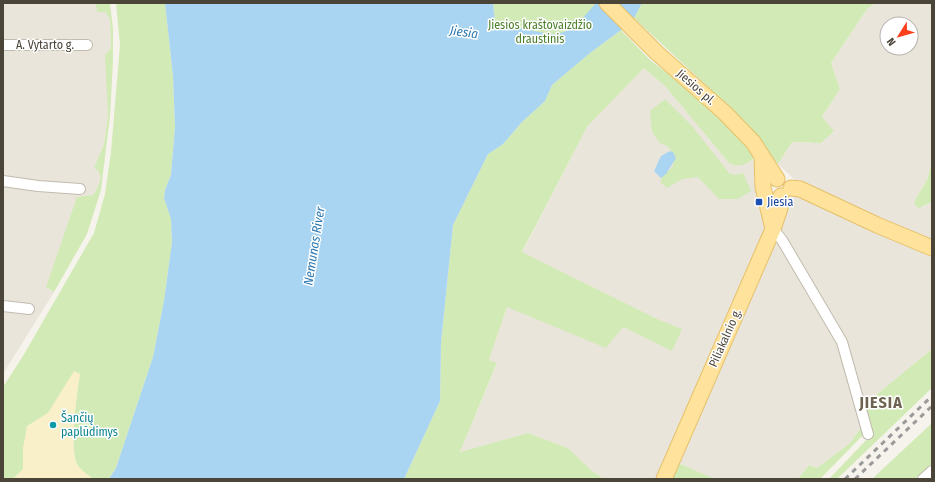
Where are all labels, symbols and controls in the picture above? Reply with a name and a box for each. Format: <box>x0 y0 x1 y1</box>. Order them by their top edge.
north arrow <box>879 16 919 56</box>
park label: Jiesios kraštovaizdžio draustinis <box>488 18 592 46</box>
water label: Jiesia <box>448 22 479 41</box>
text: N <box>884 35 899 48</box>
street label: A. Vytarto g. <box>16 38 74 52</box>
street label: Jiesios pl. <box>674 66 719 108</box>
place label: Jiesia <box>767 195 793 209</box>
marker: Jiesia <box>754 197 764 207</box>
water label: Nemunas River <box>300 205 328 286</box>
street label: Piliakalnio g. <box>706 306 744 369</box>
district label: JIESIA <box>858 393 903 412</box>
place label: Šančių paplūdimys <box>61 410 118 439</box>
marker: Šančių paplūdimys <box>48 420 58 430</box>

